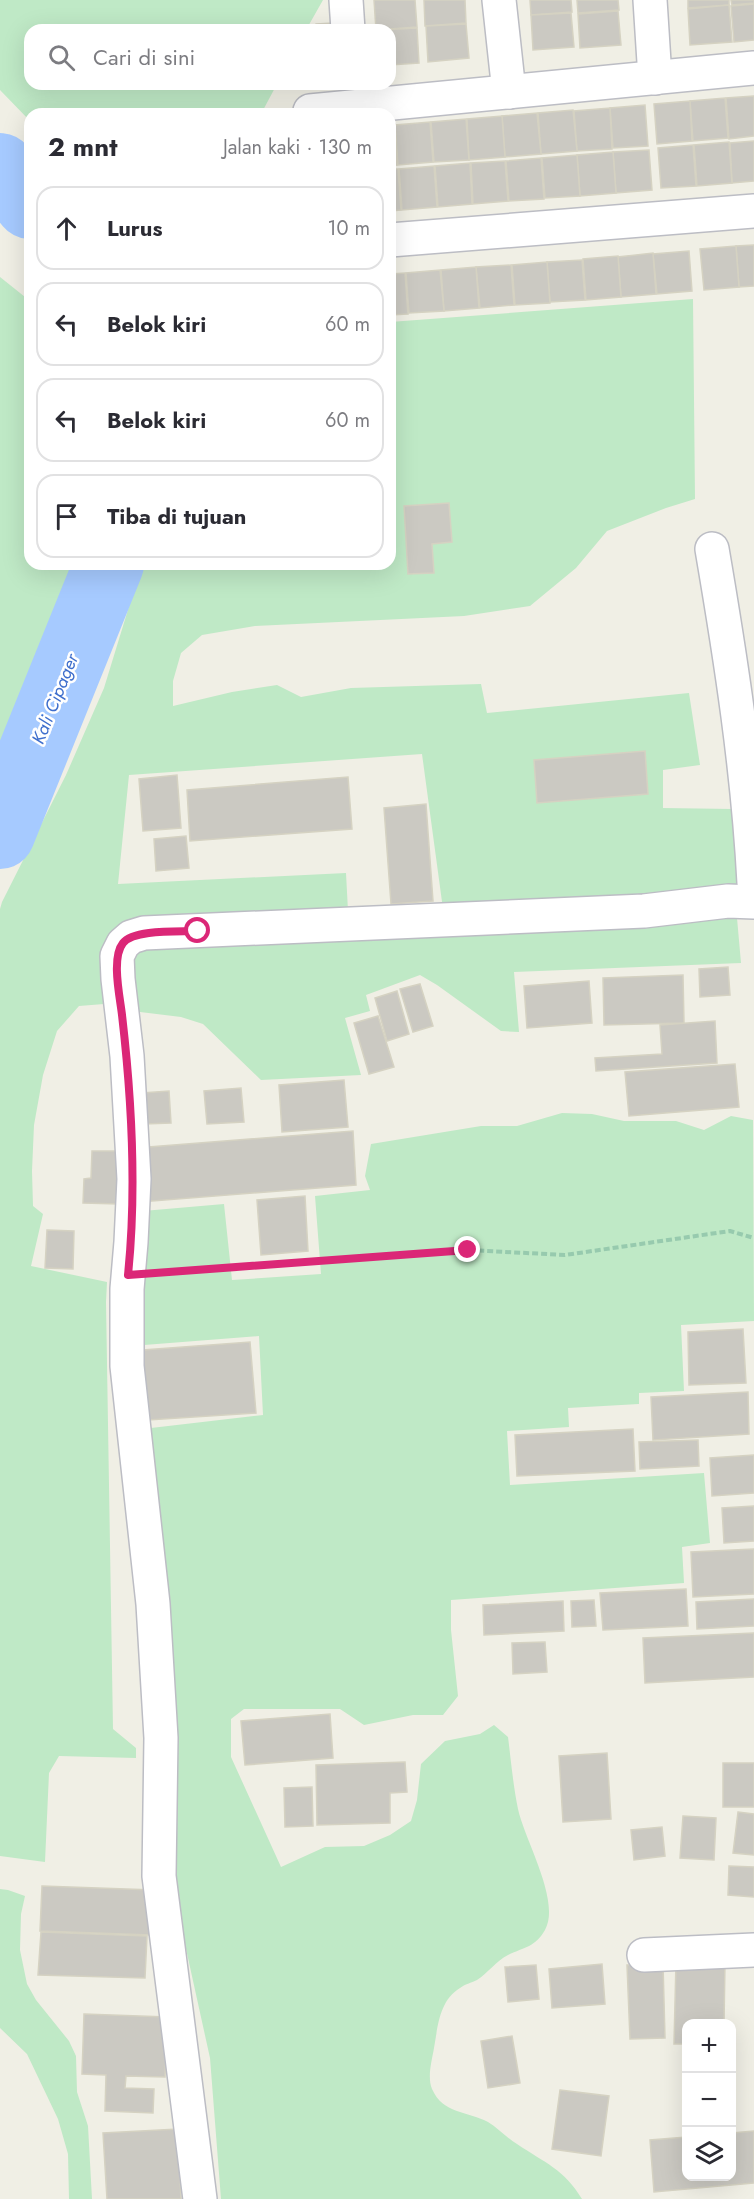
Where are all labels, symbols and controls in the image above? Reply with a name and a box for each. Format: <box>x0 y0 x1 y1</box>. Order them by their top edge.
search box <box>24 24 396 90</box>
icon: search <box>45 41 78 74</box>
text: Cari di sini <box>93 41 195 73</box>
text: 2 mnt <box>48 128 117 166</box>
text: Jalan kaki · 130 m <box>223 133 372 162</box>
icon: ahead <box>50 212 83 245</box>
text: Lurus <box>107 212 163 244</box>
text: 10 m <box>327 214 370 243</box>
icon: left <box>50 308 83 341</box>
text: Belok kiri <box>107 308 206 340</box>
text: 60 m <box>325 310 370 339</box>
icon: left <box>50 404 83 437</box>
text: Belok kiri <box>107 404 206 436</box>
text: 60 m <box>325 406 370 435</box>
icon: arrive <box>50 500 83 533</box>
text: Tiba di tujuan <box>107 500 246 532</box>
water label: Kali Cipager <box>25 649 85 748</box>
route start <box>184 917 210 943</box>
route end <box>454 1236 480 1262</box>
map controls <box>682 2019 736 2181</box>
button: + <box>682 2019 736 2073</box>
button: − <box>682 2073 736 2127</box>
button: layers <box>682 2127 736 2181</box>

